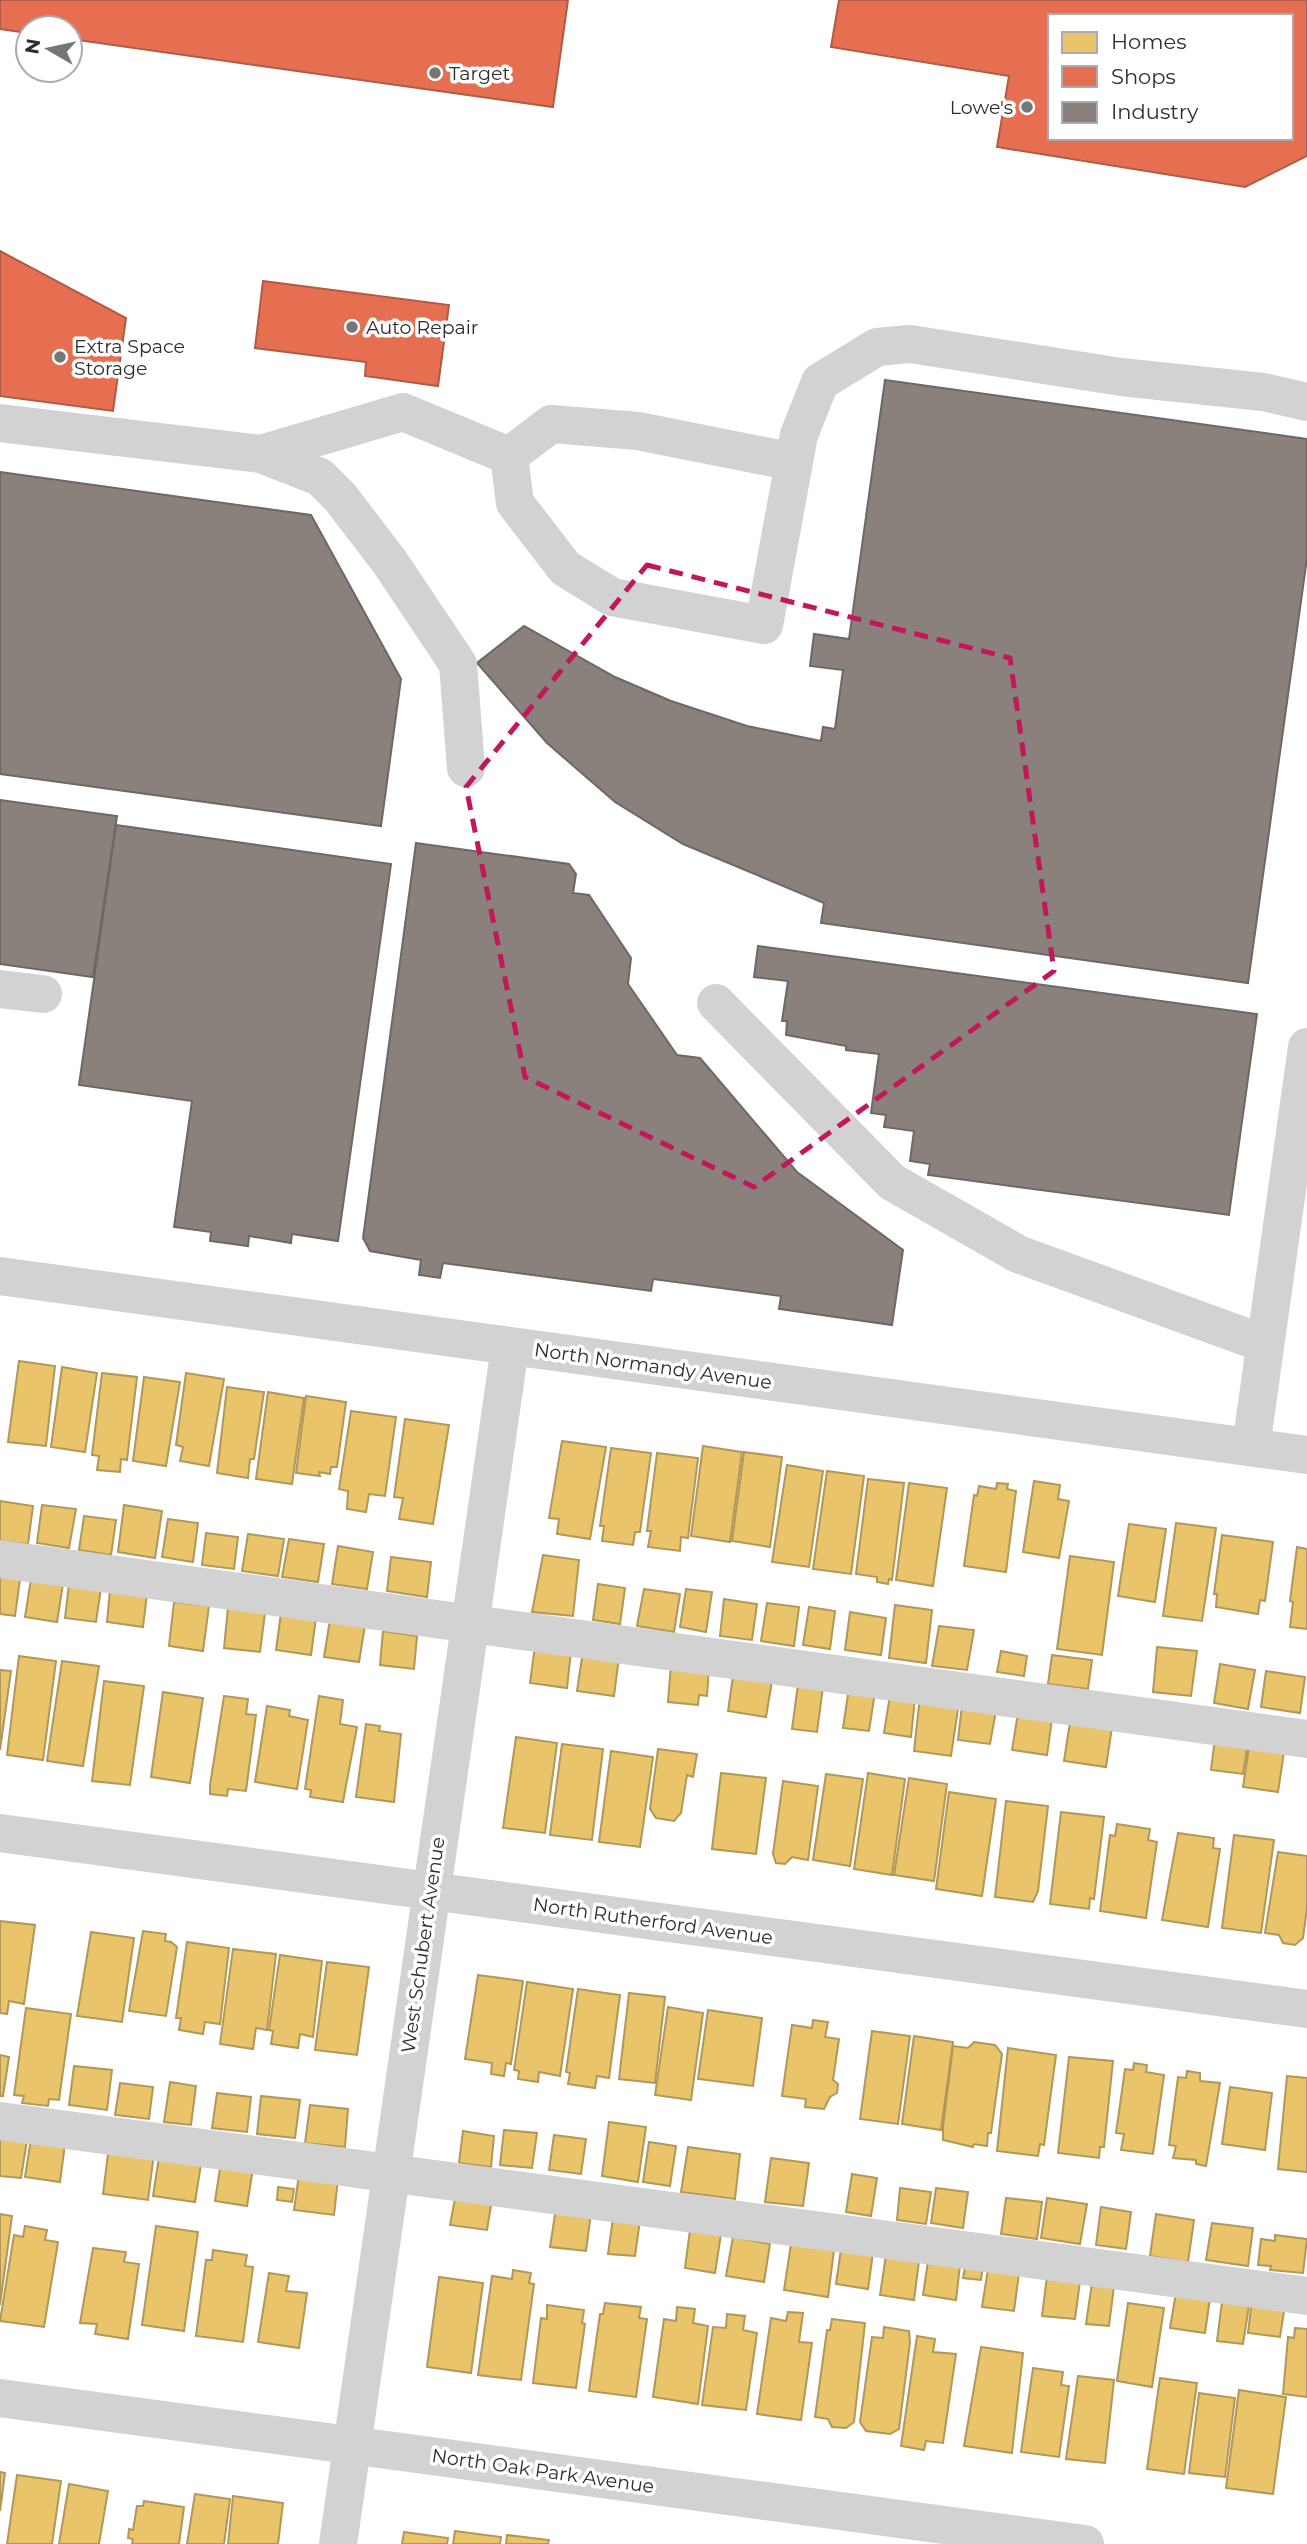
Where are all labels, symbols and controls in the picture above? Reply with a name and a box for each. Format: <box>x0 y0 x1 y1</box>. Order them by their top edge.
north arrow <box>14 14 84 84</box>
legend <box>1048 14 1293 140</box>
text: Homes <box>1111 29 1186 54</box>
text: N <box>20 37 45 56</box>
place label: Target <box>449 62 510 85</box>
text: Shops <box>1111 64 1176 89</box>
marker: Target <box>427 65 443 81</box>
place label: Lowe's <box>950 96 1013 119</box>
marker: Lowe's <box>1019 99 1035 115</box>
text: Industry <box>1111 99 1199 124</box>
place label: Auto Repair <box>366 316 478 339</box>
marker: Auto Repair <box>344 319 360 335</box>
place label: Extra Space Storage <box>74 335 185 380</box>
marker: Extra Space Storage <box>52 349 68 365</box>
street label: North Normandy Avenue <box>533 1338 773 1394</box>
street label: West Schubert Avenue <box>396 1835 450 2055</box>
street label: North Rutherford Avenue <box>532 1893 774 1949</box>
street label: North Oak Park Avenue <box>430 2444 656 2498</box>

